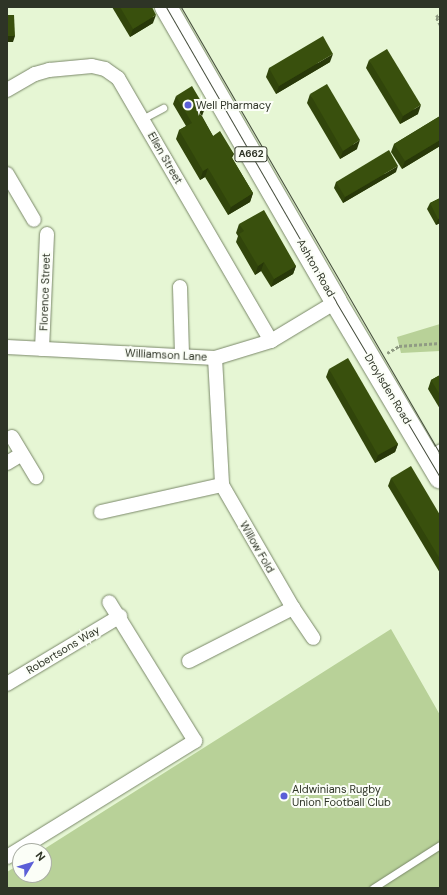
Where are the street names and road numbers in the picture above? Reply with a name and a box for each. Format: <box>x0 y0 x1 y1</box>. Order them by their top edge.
street label: Ellen Street <box>145 130 185 186</box>
road number: A662 <box>234 146 268 162</box>
street label: Ashton Road <box>294 237 338 299</box>
street label: Florence Street <box>37 253 53 331</box>
street label: Williamson Lane <box>125 346 207 364</box>
street label: Droylsden Road <box>362 351 414 427</box>
street label: Willow Fold <box>237 519 277 575</box>
street label: Robertsons Way <box>24 623 102 677</box>

